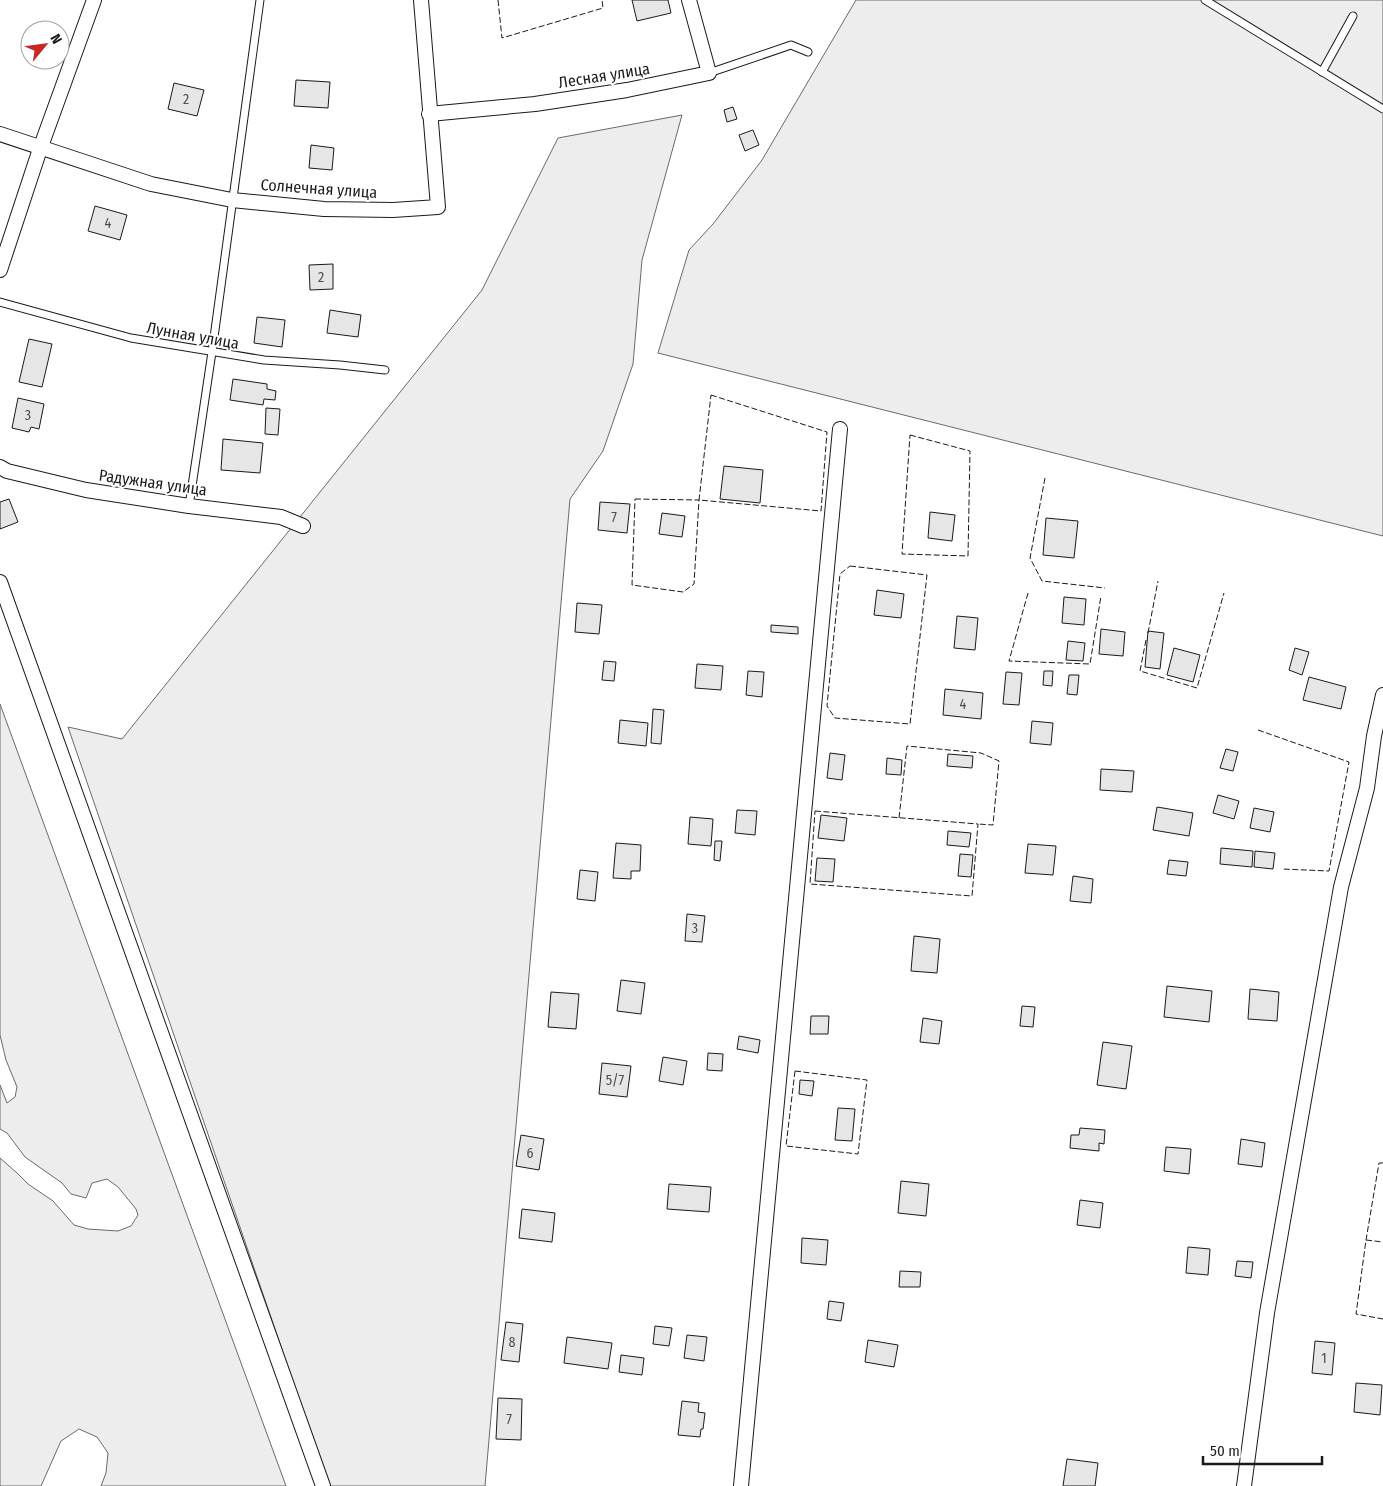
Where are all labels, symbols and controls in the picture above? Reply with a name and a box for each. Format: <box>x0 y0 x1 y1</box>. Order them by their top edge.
north arrow <box>20 20 70 70</box>
text: N <box>46 31 65 47</box>
street label: Лесная улица <box>557 59 651 92</box>
house number: 2 <box>183 91 189 108</box>
street label: Солнечная улица <box>260 175 378 202</box>
house number: 4 <box>105 215 112 232</box>
house number: 2 <box>318 269 324 286</box>
street label: Лунная улица <box>145 318 241 353</box>
house number: 3 <box>25 407 31 424</box>
street label: Радужная улица <box>98 466 208 500</box>
house number: 7 <box>611 509 617 526</box>
house number: 4 <box>960 696 967 713</box>
house number: 3 <box>692 920 698 937</box>
house number: 5/7 <box>606 1072 625 1089</box>
house number: 6 <box>527 1145 534 1162</box>
house number: 8 <box>509 1334 516 1351</box>
house number: 1 <box>1321 1350 1327 1367</box>
house number: 7 <box>506 1411 512 1428</box>
scale bar <box>1203 1434 1322 1466</box>
text: 50 m <box>1210 1442 1240 1460</box>

